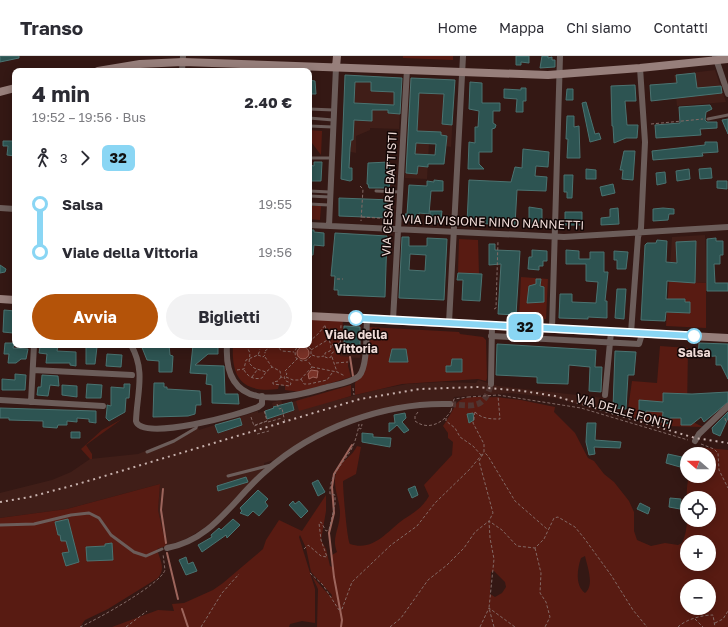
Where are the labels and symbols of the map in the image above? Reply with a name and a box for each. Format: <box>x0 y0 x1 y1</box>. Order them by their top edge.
street label: VIA CESARE BATTISTI <box>378 131 400 257</box>
street label: VIA DIVISIONE NINO NANNETTI <box>402 211 584 233</box>
marker: Viale della Vittoria <box>348 310 364 326</box>
line badge: 32 <box>507 314 543 340</box>
place label: Viale della Vittoria <box>325 327 387 356</box>
marker: Salsa <box>686 328 702 344</box>
place label: Salsa <box>678 345 710 360</box>
street label: VIA DELLE FONTI <box>574 390 674 432</box>
north arrow <box>680 447 716 483</box>

